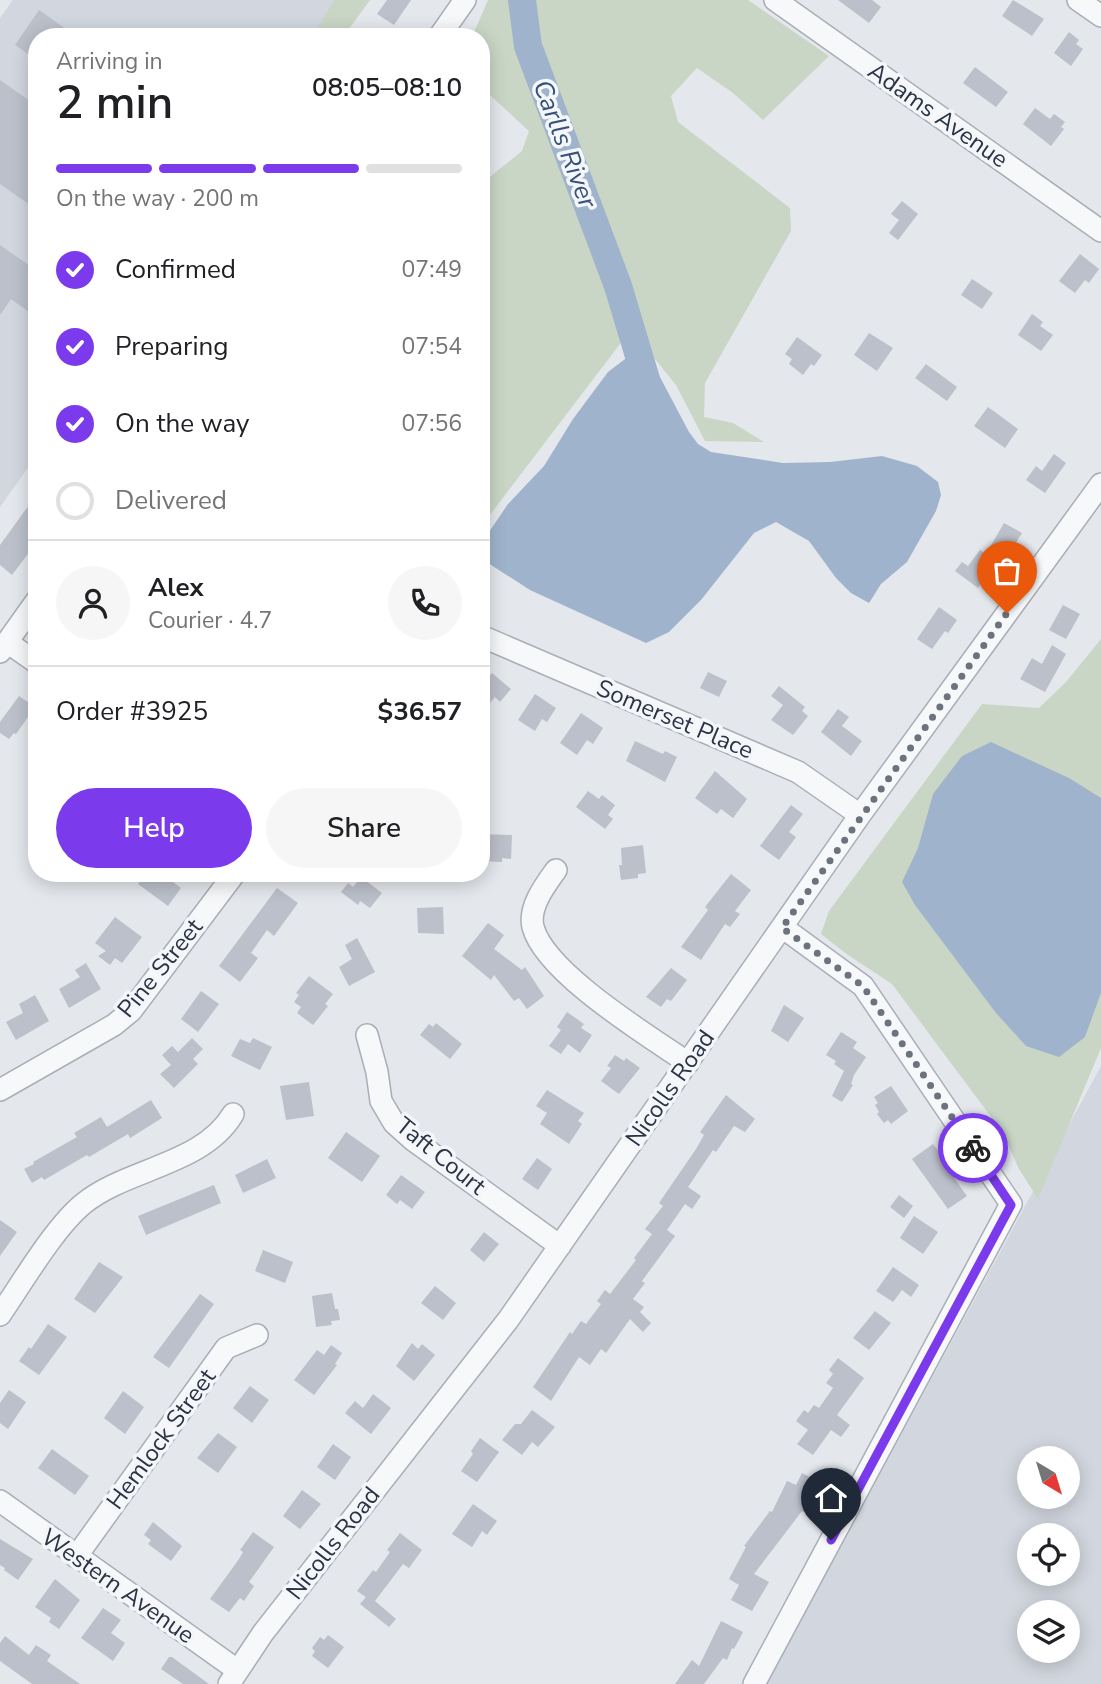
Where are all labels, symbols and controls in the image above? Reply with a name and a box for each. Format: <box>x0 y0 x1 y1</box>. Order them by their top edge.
text: Arriving in <box>56 46 163 77</box>
street label: Adams Avenue <box>862 55 1014 175</box>
text: 08:05–08:10 <box>312 70 462 105</box>
text: 2 min <box>56 71 173 134</box>
water label: Carlls River <box>525 75 606 214</box>
text: On the way · 200 m <box>56 183 259 214</box>
icon: check <box>56 251 94 289</box>
text: Confirmed <box>115 252 236 287</box>
text: 07:49 <box>402 254 462 285</box>
icon: check <box>56 328 94 366</box>
text: Preparing <box>115 329 228 364</box>
text: 07:54 <box>402 331 462 362</box>
icon: check <box>56 405 94 443</box>
text: On the way <box>115 406 249 441</box>
text: 07:56 <box>402 408 462 439</box>
text: Delivered <box>115 483 227 518</box>
pin <box>977 541 1037 613</box>
icon: bag <box>988 552 1026 590</box>
button: person <box>56 566 130 640</box>
button: phone <box>388 566 462 640</box>
text: Alex <box>148 570 204 605</box>
text: Courier · 4.7 <box>148 605 272 636</box>
street label: Somerset Place <box>592 672 758 766</box>
text: Order #3925 <box>56 694 208 729</box>
text: $36.57 <box>378 694 462 729</box>
button: Help <box>56 788 252 868</box>
button: Share <box>266 788 462 868</box>
street label: Pine Street <box>110 911 210 1024</box>
street label: Nicolls Road <box>618 1023 722 1153</box>
street label: Taft Court <box>389 1110 493 1202</box>
courier <box>938 1113 1008 1183</box>
icon: bike <box>954 1129 992 1167</box>
street label: Hemlock Street <box>99 1362 223 1516</box>
north arrow <box>1017 1446 1080 1508</box>
map controls <box>1017 1446 1080 1663</box>
pin <box>801 1468 861 1540</box>
icon: home <box>812 1479 850 1517</box>
street label: Nicolls Road <box>279 1480 387 1606</box>
street label: Western Avenue <box>35 1521 201 1651</box>
button: locate <box>1017 1523 1080 1586</box>
button: layers <box>1017 1600 1080 1663</box>

